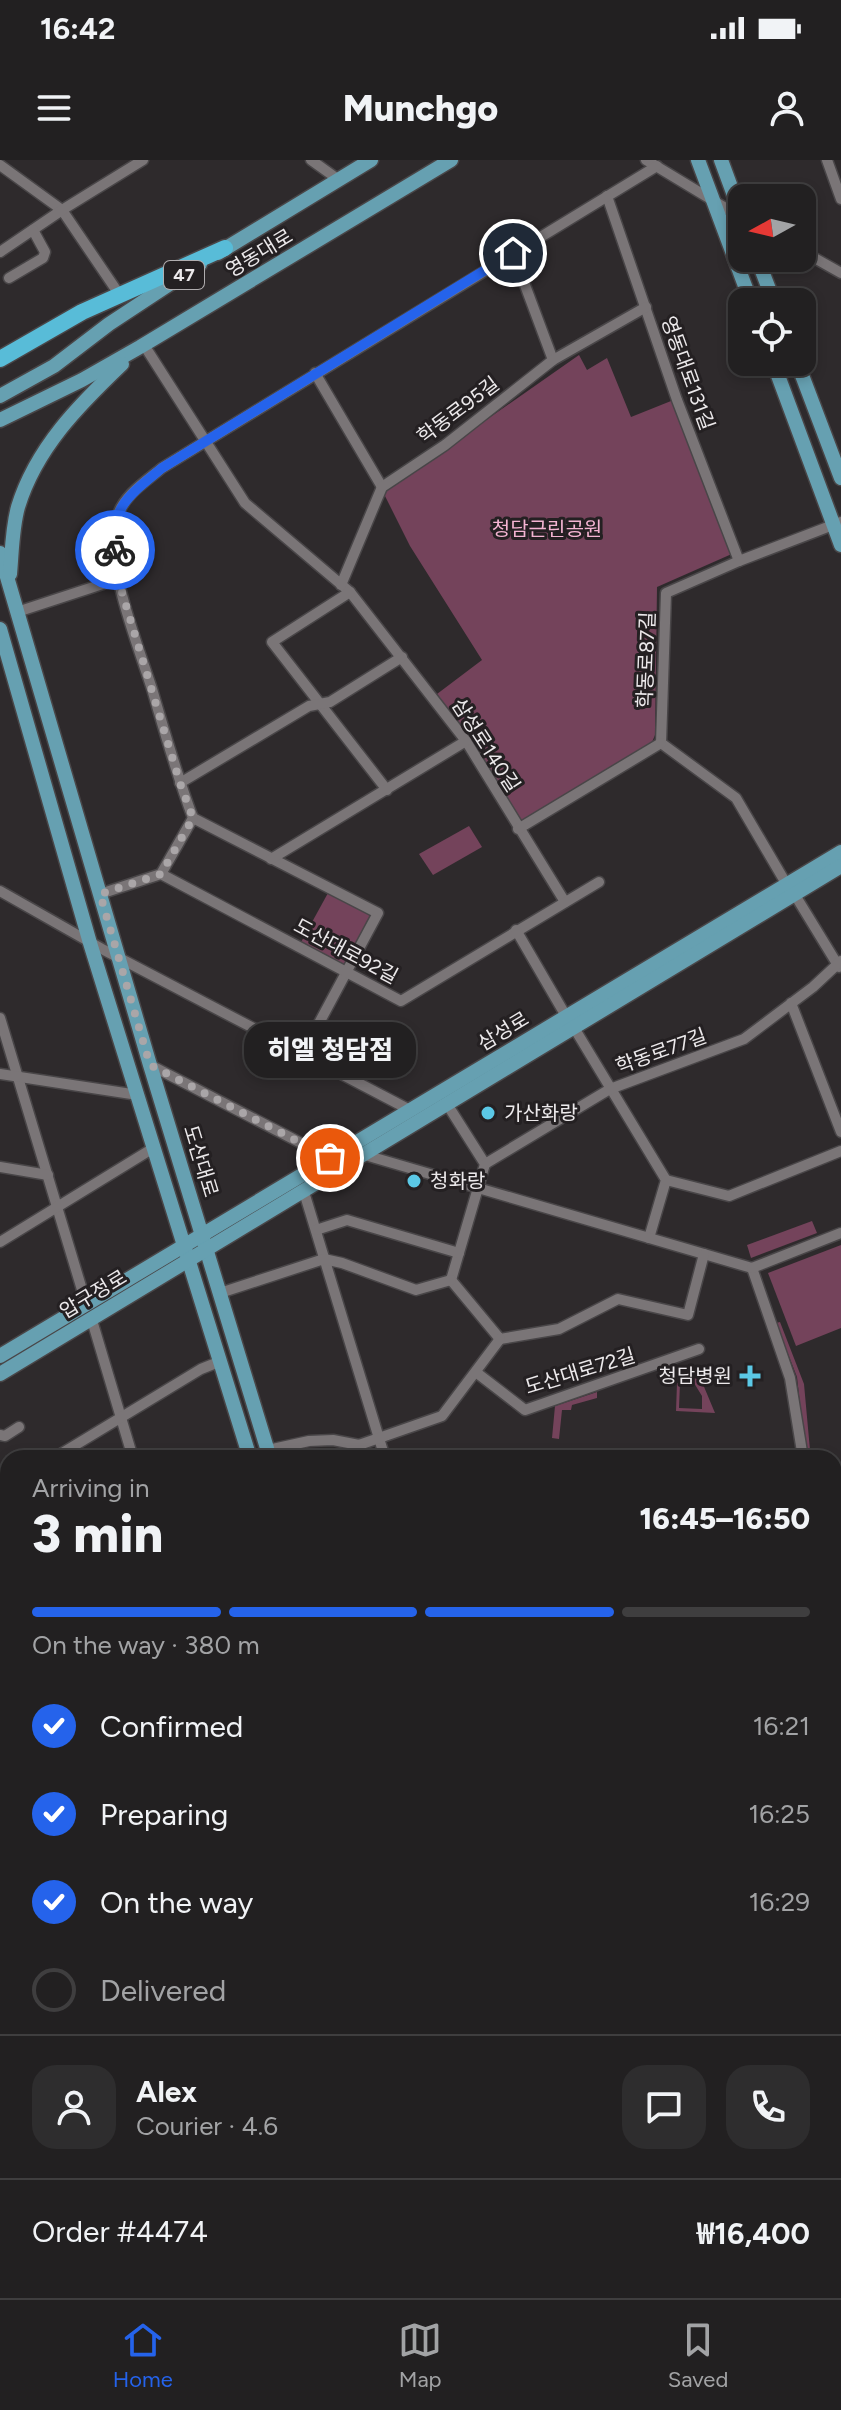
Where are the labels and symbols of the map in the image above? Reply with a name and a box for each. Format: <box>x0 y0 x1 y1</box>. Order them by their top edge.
north arrow <box>728 184 816 272</box>
pin <box>479 219 547 287</box>
street label: 영동대로 <box>221 224 297 282</box>
road number: 47 <box>164 261 204 289</box>
street label: 영동대로131길 <box>656 313 720 433</box>
street label: 학동로95길 <box>412 371 504 449</box>
courier <box>75 510 155 590</box>
park label: 청담근린공원 <box>492 517 602 541</box>
street label: 학동로87길 <box>632 611 660 709</box>
street label: 삼성로140길 <box>447 694 525 796</box>
street label: 도산대로92길 <box>290 914 402 988</box>
street label: 삼성로 <box>473 1006 533 1056</box>
callout: 히엘 청담점 <box>244 1022 416 1078</box>
street label: 학동로77길 <box>612 1023 710 1079</box>
place label: 가산화랑 <box>504 1101 578 1125</box>
marker: 가산화랑 <box>479 1104 497 1122</box>
street label: 도산대로 <box>179 1122 223 1200</box>
pin <box>296 1124 364 1192</box>
place label: 청화랑 <box>430 1169 485 1193</box>
marker: 청화랑 <box>405 1172 423 1190</box>
street label: 압구정로 <box>55 1265 131 1323</box>
street label: 도산대로72길 <box>522 1343 638 1399</box>
place label: 청담병원 <box>658 1364 732 1388</box>
marker: 청담병원 <box>739 1365 761 1387</box>

